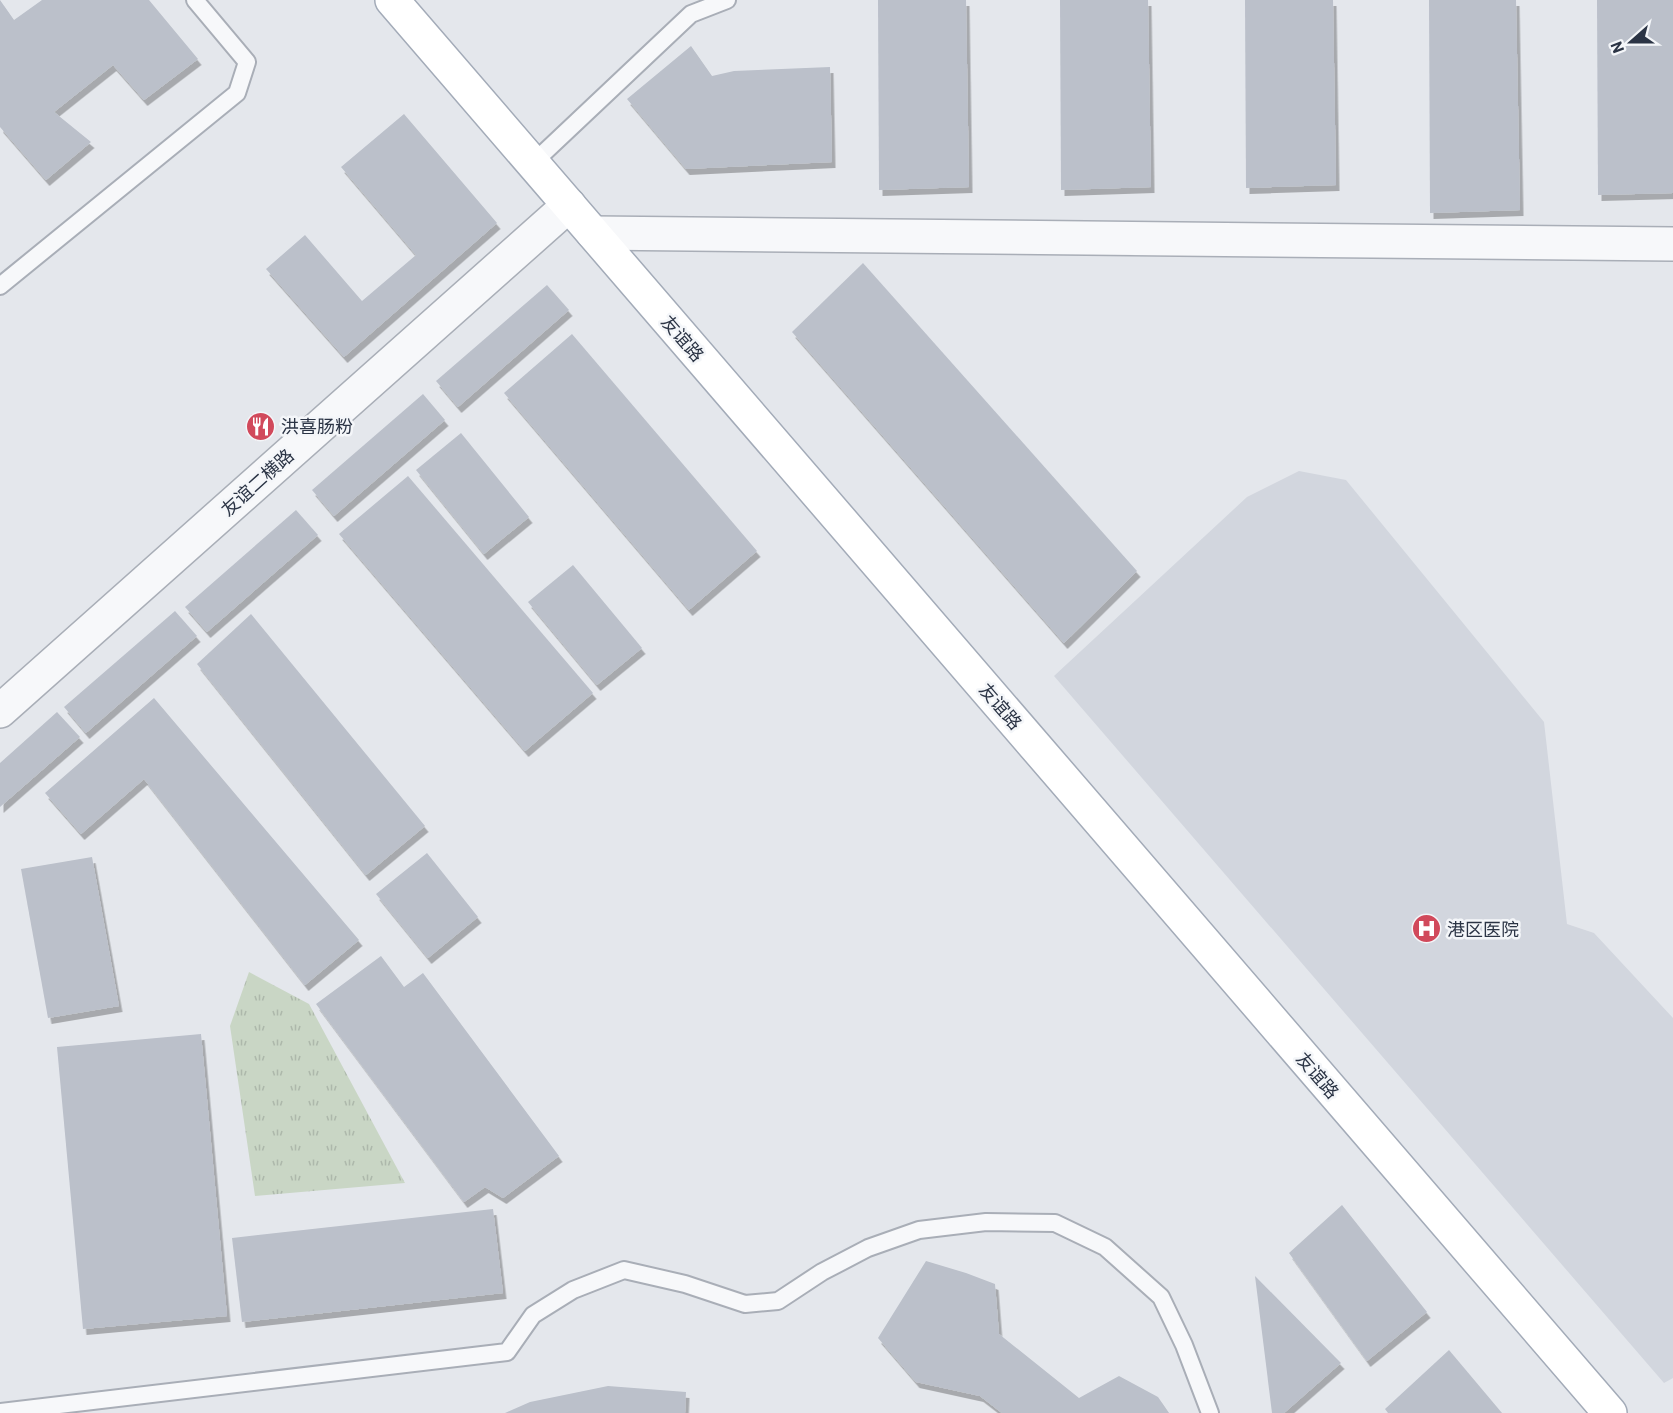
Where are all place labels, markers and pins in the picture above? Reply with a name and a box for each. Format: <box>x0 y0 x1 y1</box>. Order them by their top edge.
restaurant icon: 洪喜肠粉 <box>244 410 276 442</box>
place label: 洪喜肠粉 <box>281 415 353 437</box>
hospital icon: 港区医院 <box>1410 913 1442 945</box>
place label: 港区医院 <box>1447 918 1519 940</box>

